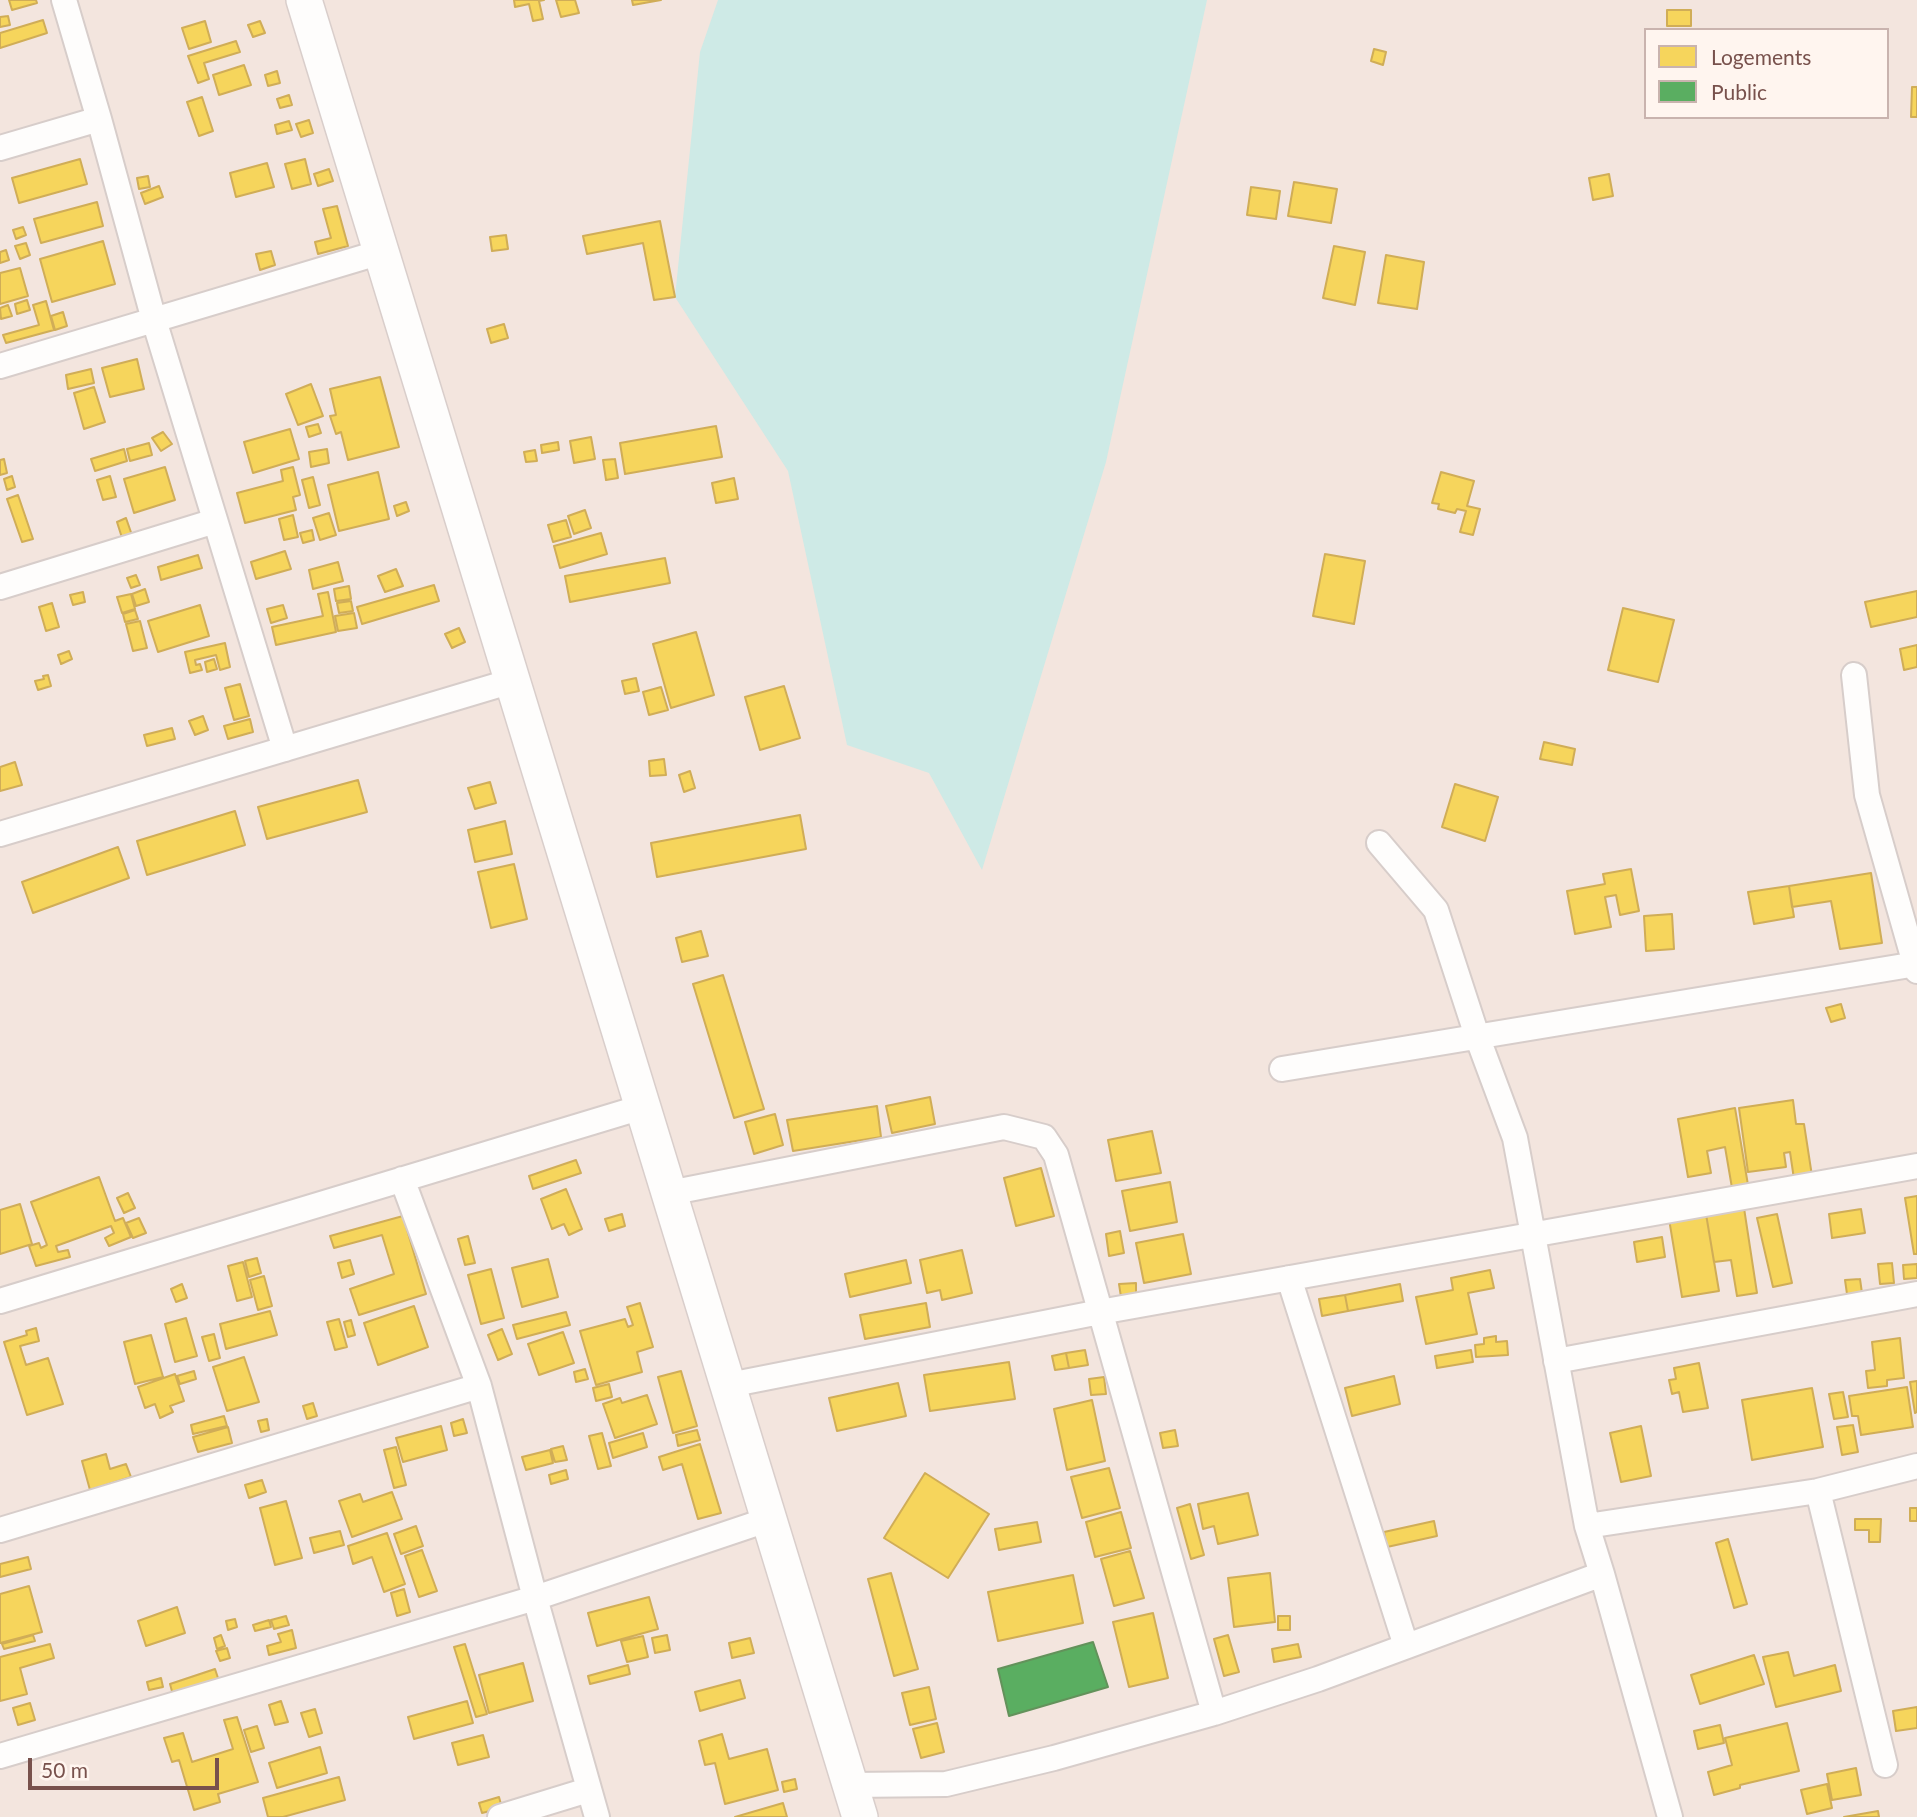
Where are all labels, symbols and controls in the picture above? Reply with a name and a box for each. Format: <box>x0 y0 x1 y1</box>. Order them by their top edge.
legend <box>1644 28 1889 119</box>
text: Logements <box>1711 44 1811 69</box>
text: Public <box>1711 79 1767 104</box>
scale bar <box>32 1744 222 1788</box>
text: 50 m <box>41 1757 88 1782</box>

